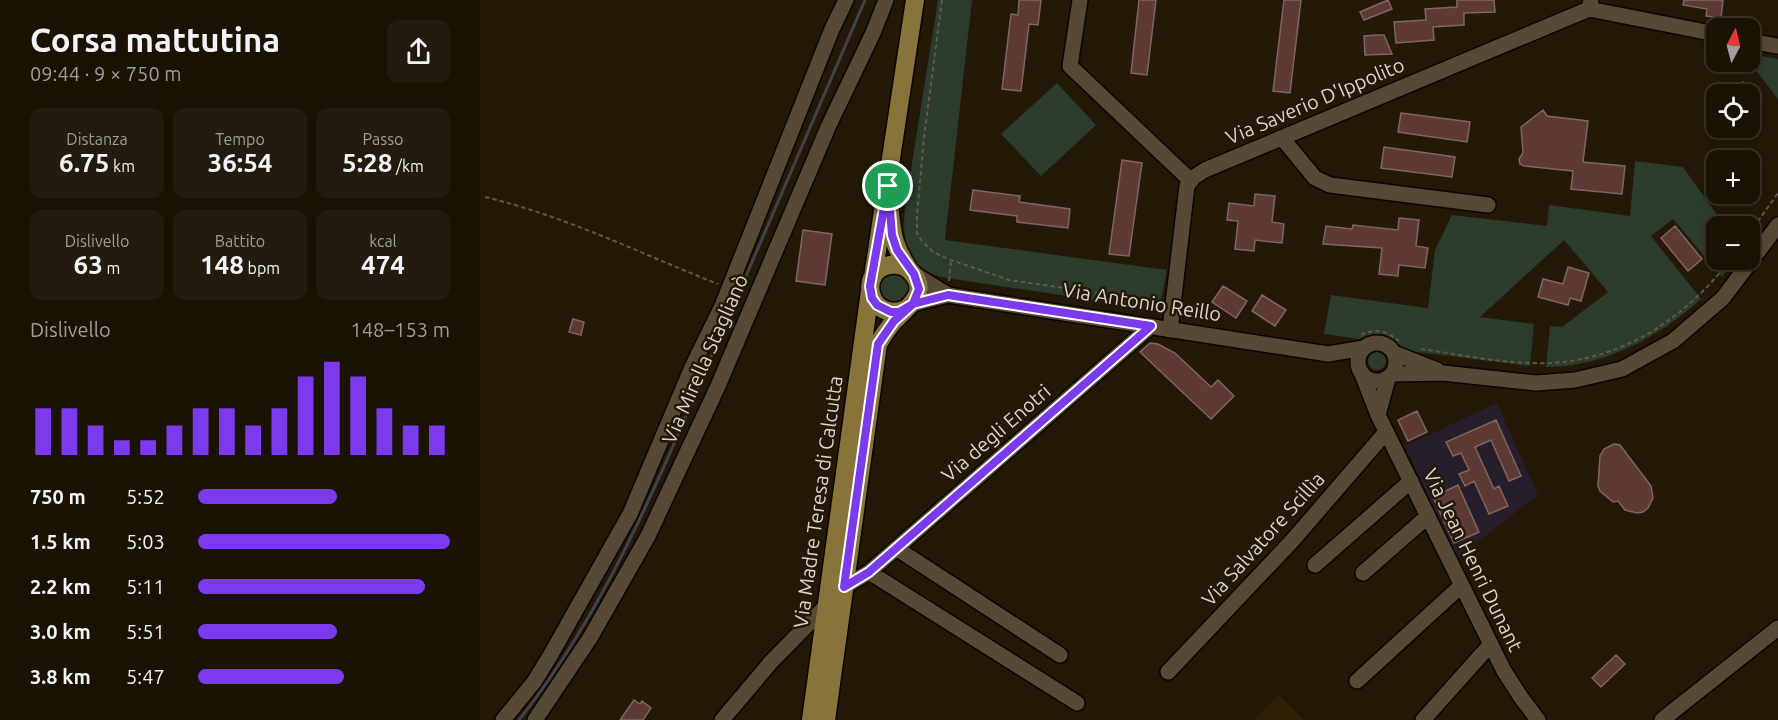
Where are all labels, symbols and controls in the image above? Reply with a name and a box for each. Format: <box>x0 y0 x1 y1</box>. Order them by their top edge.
north arrow <box>1706 18 1760 72</box>
map controls <box>1706 18 1760 270</box>
button: share <box>387 20 450 83</box>
text: Corsa mattutina <box>30 21 280 58</box>
street label: Via Saverio D'Ippolito <box>1222 52 1408 149</box>
text: 09:44 · 9 × 750 m <box>30 62 182 85</box>
button: locate <box>1706 84 1760 138</box>
text: Distanza <box>66 130 128 148</box>
text: Tempo <box>215 130 265 148</box>
text: Passo <box>363 130 403 148</box>
text: 6.75 <box>59 148 109 177</box>
text: 36:54 <box>207 148 273 177</box>
text: 5:28 <box>342 148 392 177</box>
button: + <box>1706 150 1760 204</box>
text: km <box>109 157 135 175</box>
text: /km <box>392 157 424 175</box>
pin <box>862 160 913 211</box>
icon: arrive <box>871 169 904 202</box>
button: − <box>1706 216 1760 270</box>
text: Dislivello <box>65 232 129 250</box>
text: Battito <box>215 232 265 250</box>
text: kcal <box>369 232 397 250</box>
text: 63 <box>74 250 103 279</box>
text: 148 <box>200 250 244 279</box>
text: 474 <box>361 250 405 279</box>
text: m <box>103 259 120 277</box>
text: bpm <box>244 259 280 277</box>
street label: Via Mirella Staglianò <box>657 271 752 447</box>
street label: Via Antonio Reillo <box>1061 278 1223 325</box>
text: Dislivello <box>30 318 111 341</box>
text: 148–153 m <box>351 318 450 341</box>
street label: Via Madre Teresa di Calcutta <box>788 374 847 630</box>
street label: Via degli Enotri <box>937 379 1055 486</box>
street label: Via Jean Henri Dunant <box>1419 465 1528 655</box>
street label: Via Salvatore Scillìa <box>1197 467 1329 610</box>
text: 750 m <box>30 485 86 508</box>
text: 5:52 <box>126 485 165 508</box>
text: 1.5 km <box>30 530 91 553</box>
text: 5:03 <box>126 530 165 553</box>
text: 2.2 km <box>30 575 91 598</box>
text: 5:11 <box>126 575 165 598</box>
text: 3.0 km <box>30 620 91 643</box>
text: 5:51 <box>126 620 165 643</box>
text: 3.8 km <box>30 665 91 688</box>
text: 5:47 <box>126 665 165 688</box>

